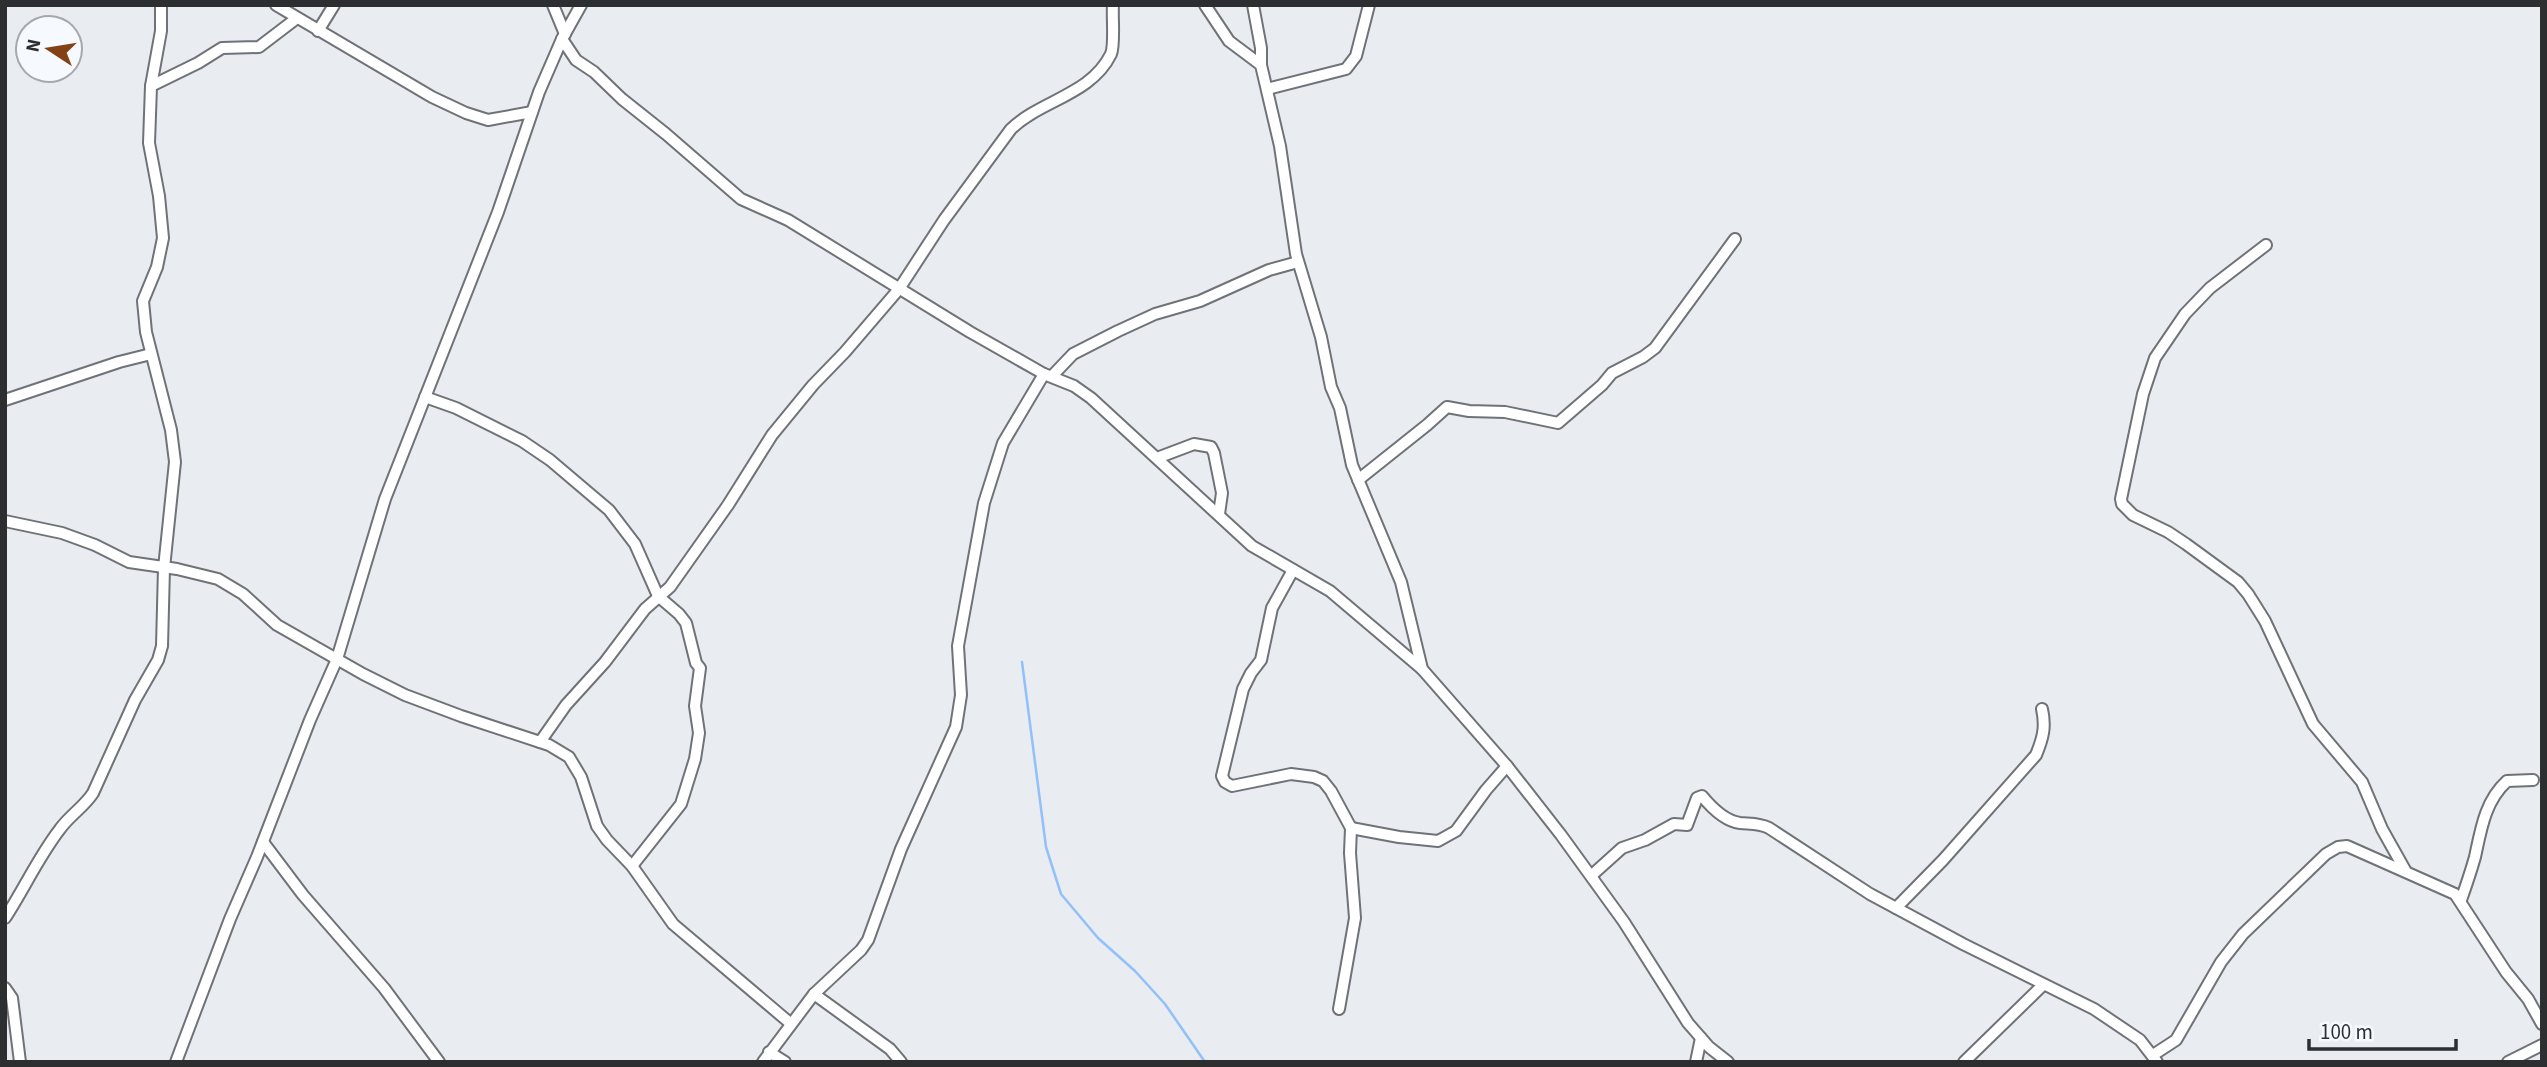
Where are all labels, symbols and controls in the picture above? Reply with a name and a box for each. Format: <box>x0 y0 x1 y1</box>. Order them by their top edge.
north arrow <box>14 14 84 84</box>
text: N <box>19 37 48 55</box>
scale bar <box>2309 1007 2456 1052</box>
text: 100 m <box>2320 1017 2373 1047</box>

